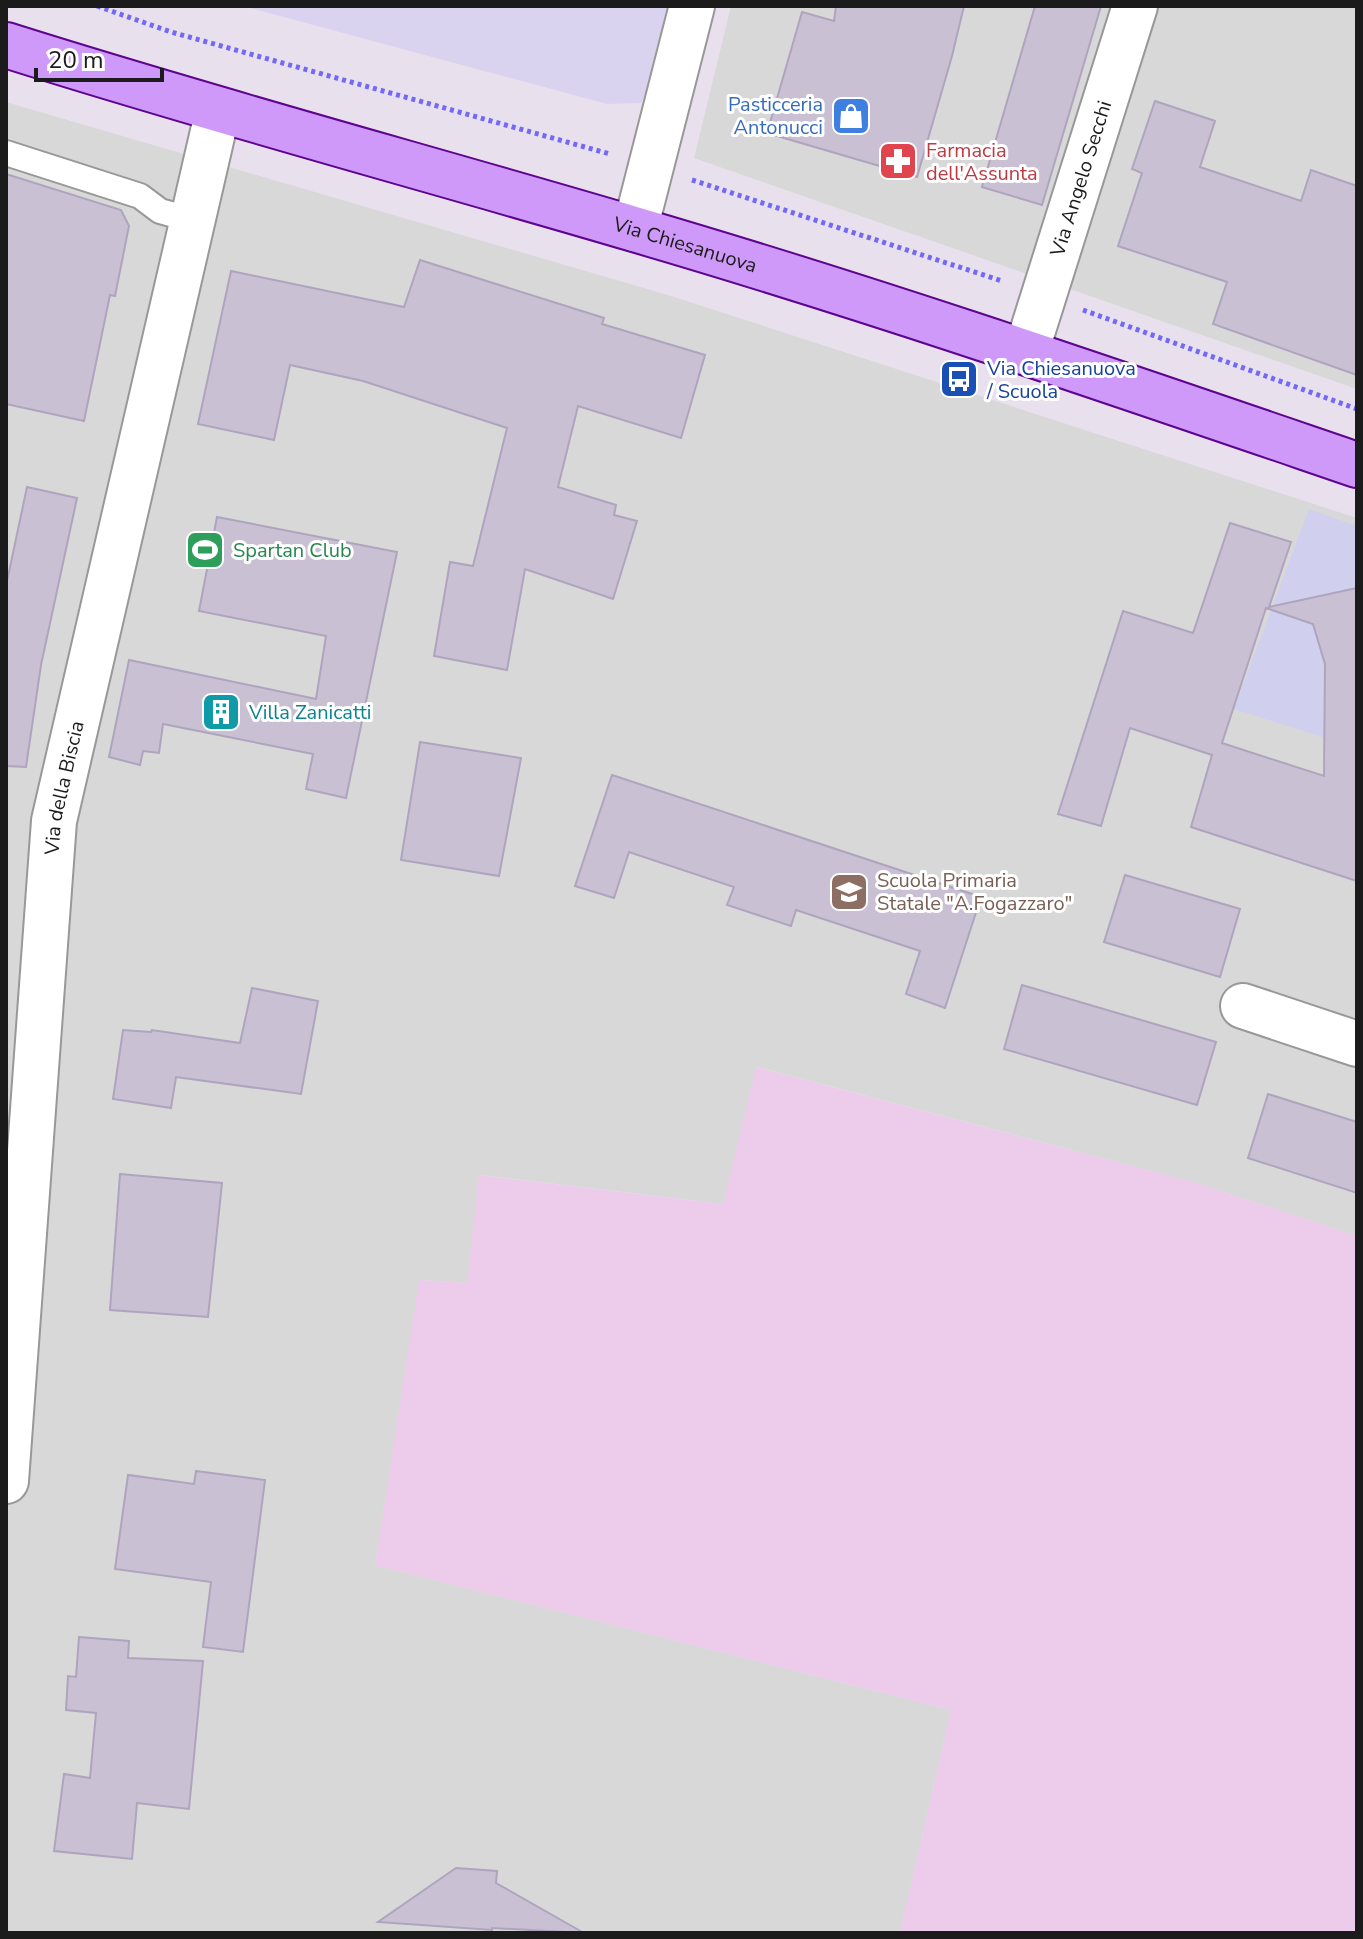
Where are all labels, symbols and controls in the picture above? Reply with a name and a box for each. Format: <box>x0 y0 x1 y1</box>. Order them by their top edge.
scale bar <box>36 32 162 82</box>
text: 20 m <box>48 44 104 76</box>
place label: Pasticceria Antonucci <box>728 91 823 141</box>
shop icon: Pasticceria Antonucci <box>830 95 872 137</box>
street label: Via Angelo Secchi <box>1044 97 1118 261</box>
place label: Farmacia dell'Assunta <box>926 137 1038 187</box>
pharmacy icon: Farmacia dell'Assunta <box>877 140 919 182</box>
street label: Via Chiesanuova <box>609 210 760 279</box>
place label: Via Chiesanuova / Scuola <box>986 355 1136 405</box>
bus stop icon: Via Chiesanuova / Scuola <box>938 358 980 400</box>
sports icon: Spartan Club <box>184 529 226 571</box>
place label: Spartan Club <box>233 537 352 564</box>
building icon: Villa Zanicatti <box>200 691 242 733</box>
place label: Villa Zanicatti <box>248 699 371 726</box>
street label: Via della Biscia <box>38 718 91 857</box>
place label: Scuola Primaria Statale "A.Fogazzaro" <box>877 867 1072 917</box>
school or university icon: Scuola Primaria Statale "A.Fogazzaro" <box>828 871 870 913</box>

